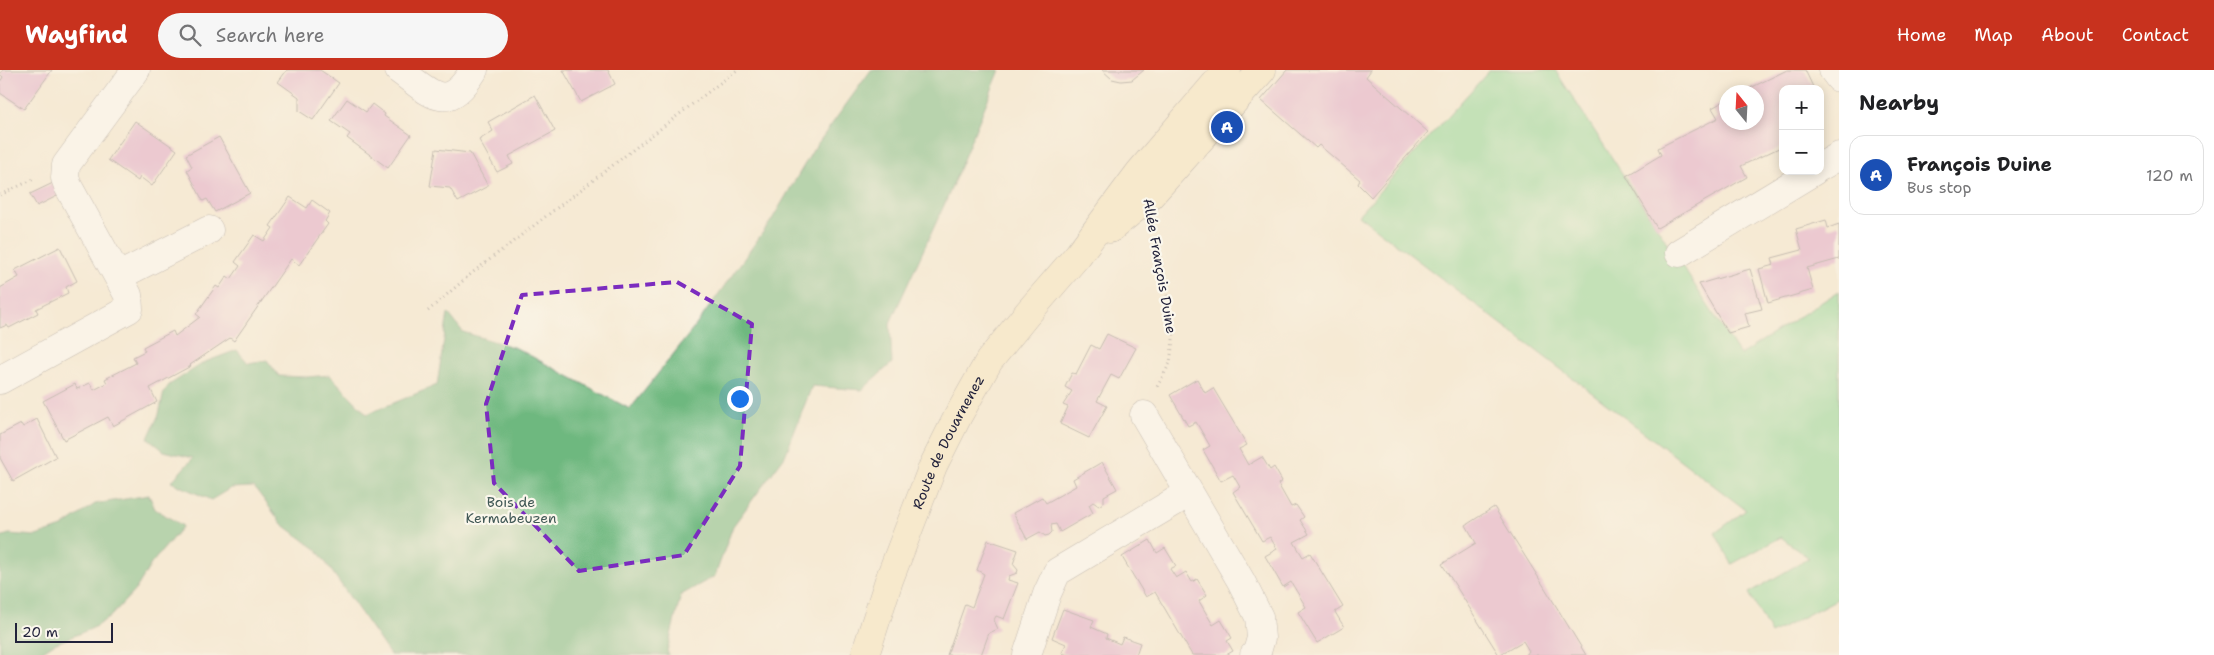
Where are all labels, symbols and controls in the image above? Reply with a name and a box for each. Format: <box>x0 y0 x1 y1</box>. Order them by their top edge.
search box <box>158 13 508 58</box>
text: Wayfind <box>25 19 128 51</box>
icon: search <box>176 21 204 49</box>
text: Search here <box>216 23 324 48</box>
text: Home <box>1897 23 1946 47</box>
text: Map <box>1974 23 2013 47</box>
text: About <box>2041 23 2094 47</box>
text: Contact <box>2122 23 2189 47</box>
north arrow <box>1719 85 1764 130</box>
map controls <box>1779 85 1824 175</box>
button: + <box>1779 85 1824 130</box>
text: Nearby <box>1859 89 1939 117</box>
pin: A <box>1211 108 1243 146</box>
button: − <box>1779 130 1824 175</box>
text: François Duine <box>1907 152 2052 177</box>
text: A <box>1870 165 1882 186</box>
text: 120 m <box>2146 165 2193 186</box>
text: Bus stop <box>1907 177 1972 198</box>
street label: Allée François Duine <box>1139 197 1181 335</box>
street label: Route de Douarnenez <box>908 372 988 512</box>
your location <box>727 386 753 412</box>
park label: Bois de Kermabeuzen <box>465 493 557 527</box>
scale bar <box>15 620 112 643</box>
text: 20 m <box>22 623 58 641</box>

